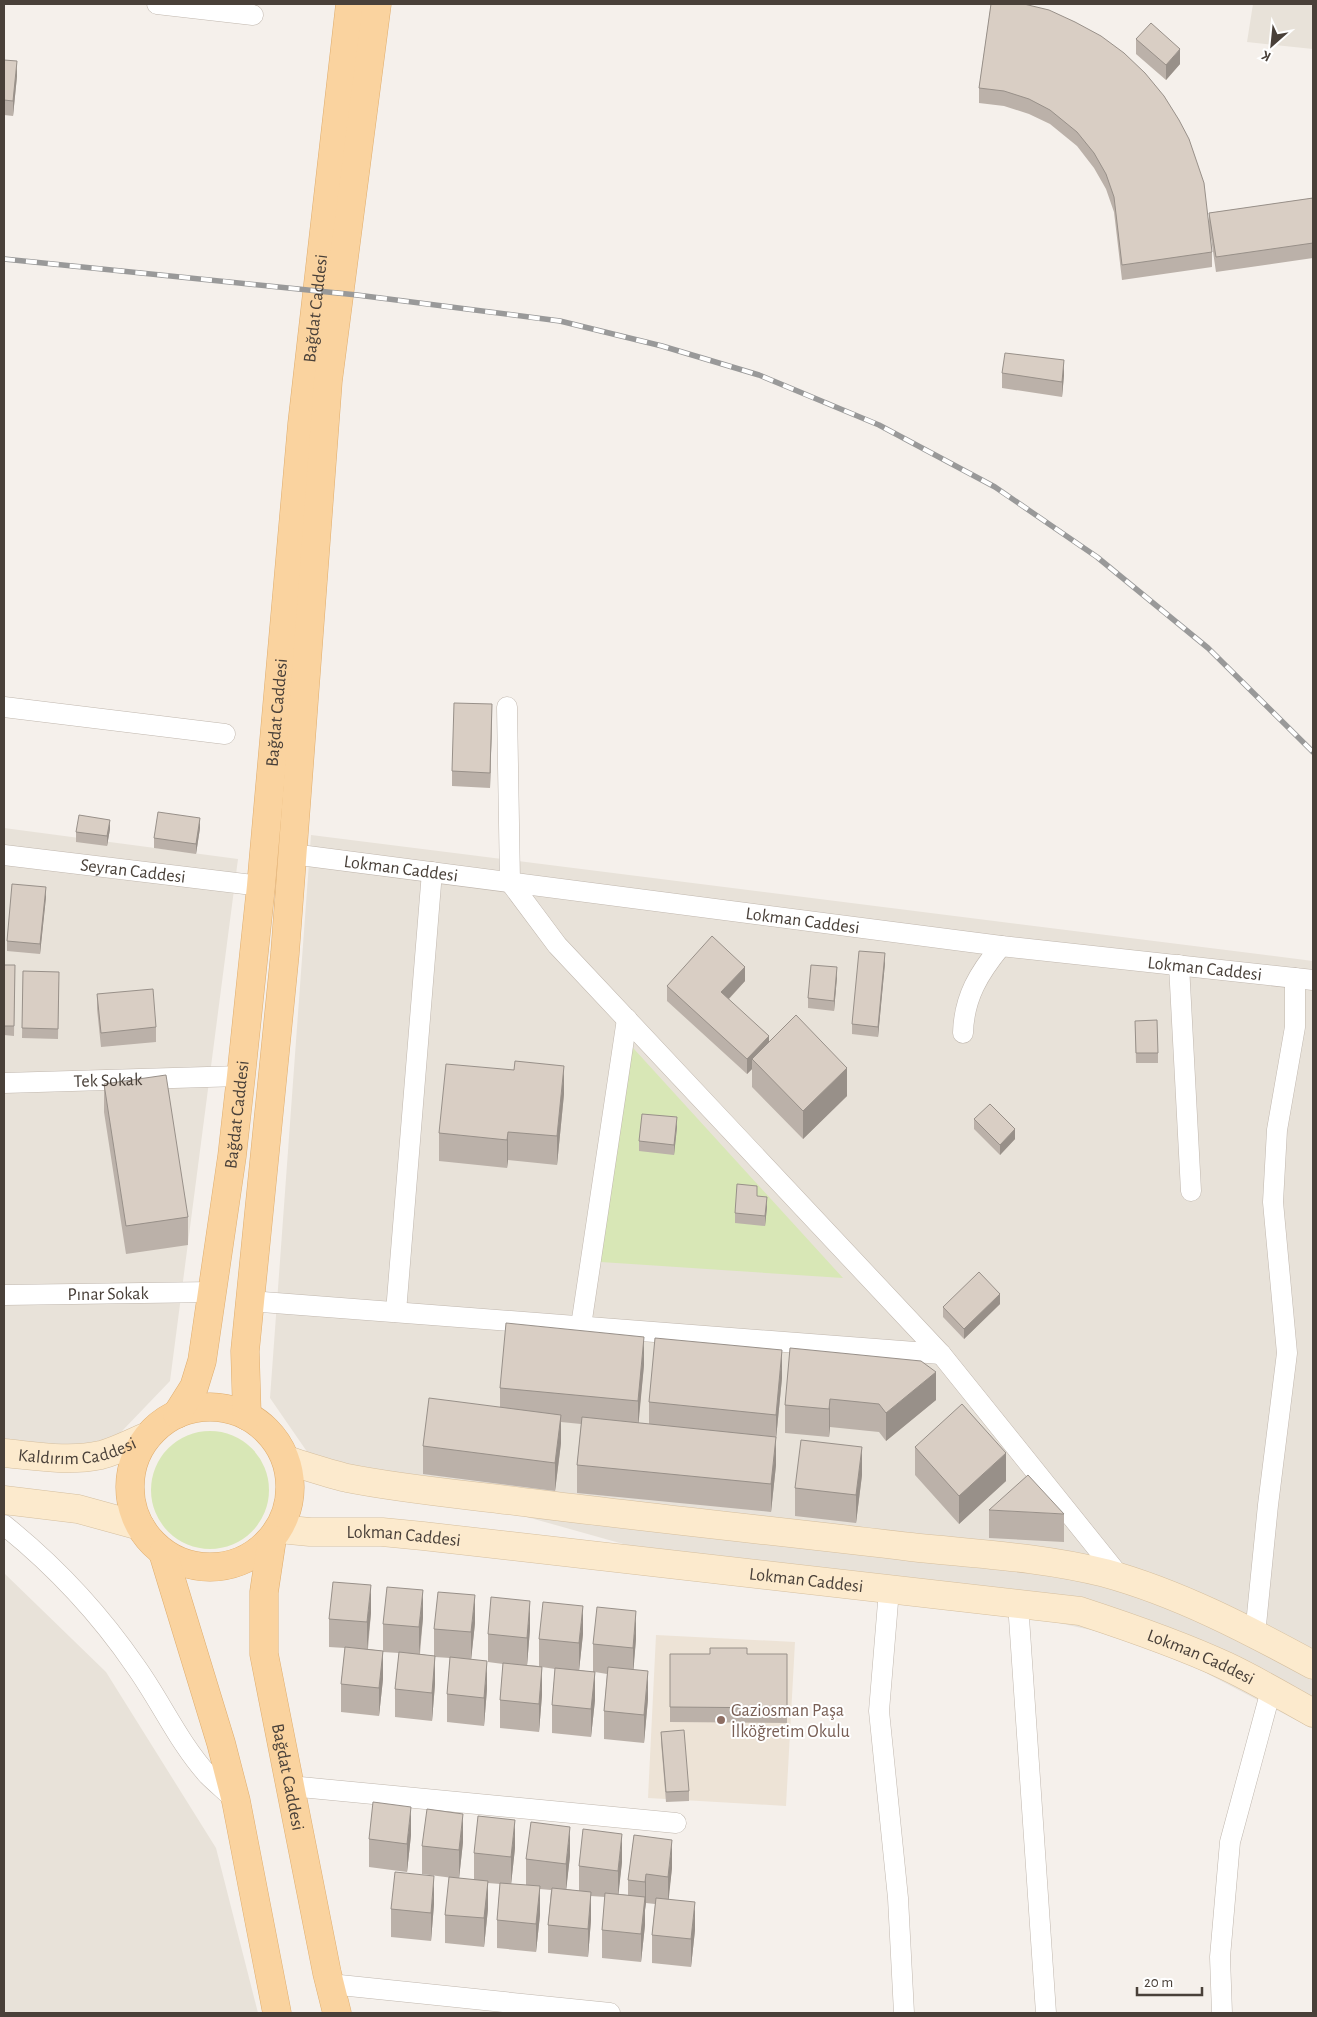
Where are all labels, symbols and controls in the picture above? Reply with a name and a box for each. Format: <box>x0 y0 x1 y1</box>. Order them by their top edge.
north arrow <box>1247 20 1297 70</box>
text: K <box>1259 47 1273 64</box>
street label: Bağdat Caddesi <box>301 253 331 364</box>
street label: Bağdat Caddesi <box>264 658 291 768</box>
street label: Lokman Caddesi <box>343 853 459 885</box>
street label: Seyran Caddesi <box>79 856 187 887</box>
street label: Lokman Caddesi <box>744 905 861 938</box>
street label: Lokman Caddesi <box>1147 954 1263 984</box>
street label: Bağdat Caddesi <box>222 1060 253 1170</box>
street label: Tek Sokak <box>73 1071 143 1091</box>
street label: Pınar Sokak <box>67 1285 150 1304</box>
street label: Kaldırım Caddesi <box>17 1434 139 1468</box>
street label: Lokman Caddesi <box>346 1524 462 1550</box>
street label: Lokman Caddesi <box>748 1565 864 1596</box>
street label: Lokman Caddesi <box>1145 1627 1257 1689</box>
place label: Gaziosman Paşa İlköğretim Okulu <box>731 1702 850 1741</box>
marker: Gaziosman Paşa İlköğretim Okulu <box>715 1714 727 1726</box>
street label: Bağdat Caddesi <box>268 1722 307 1832</box>
scale bar <box>1137 1964 1202 1996</box>
text: 20 m <box>1144 1975 1173 1990</box>

